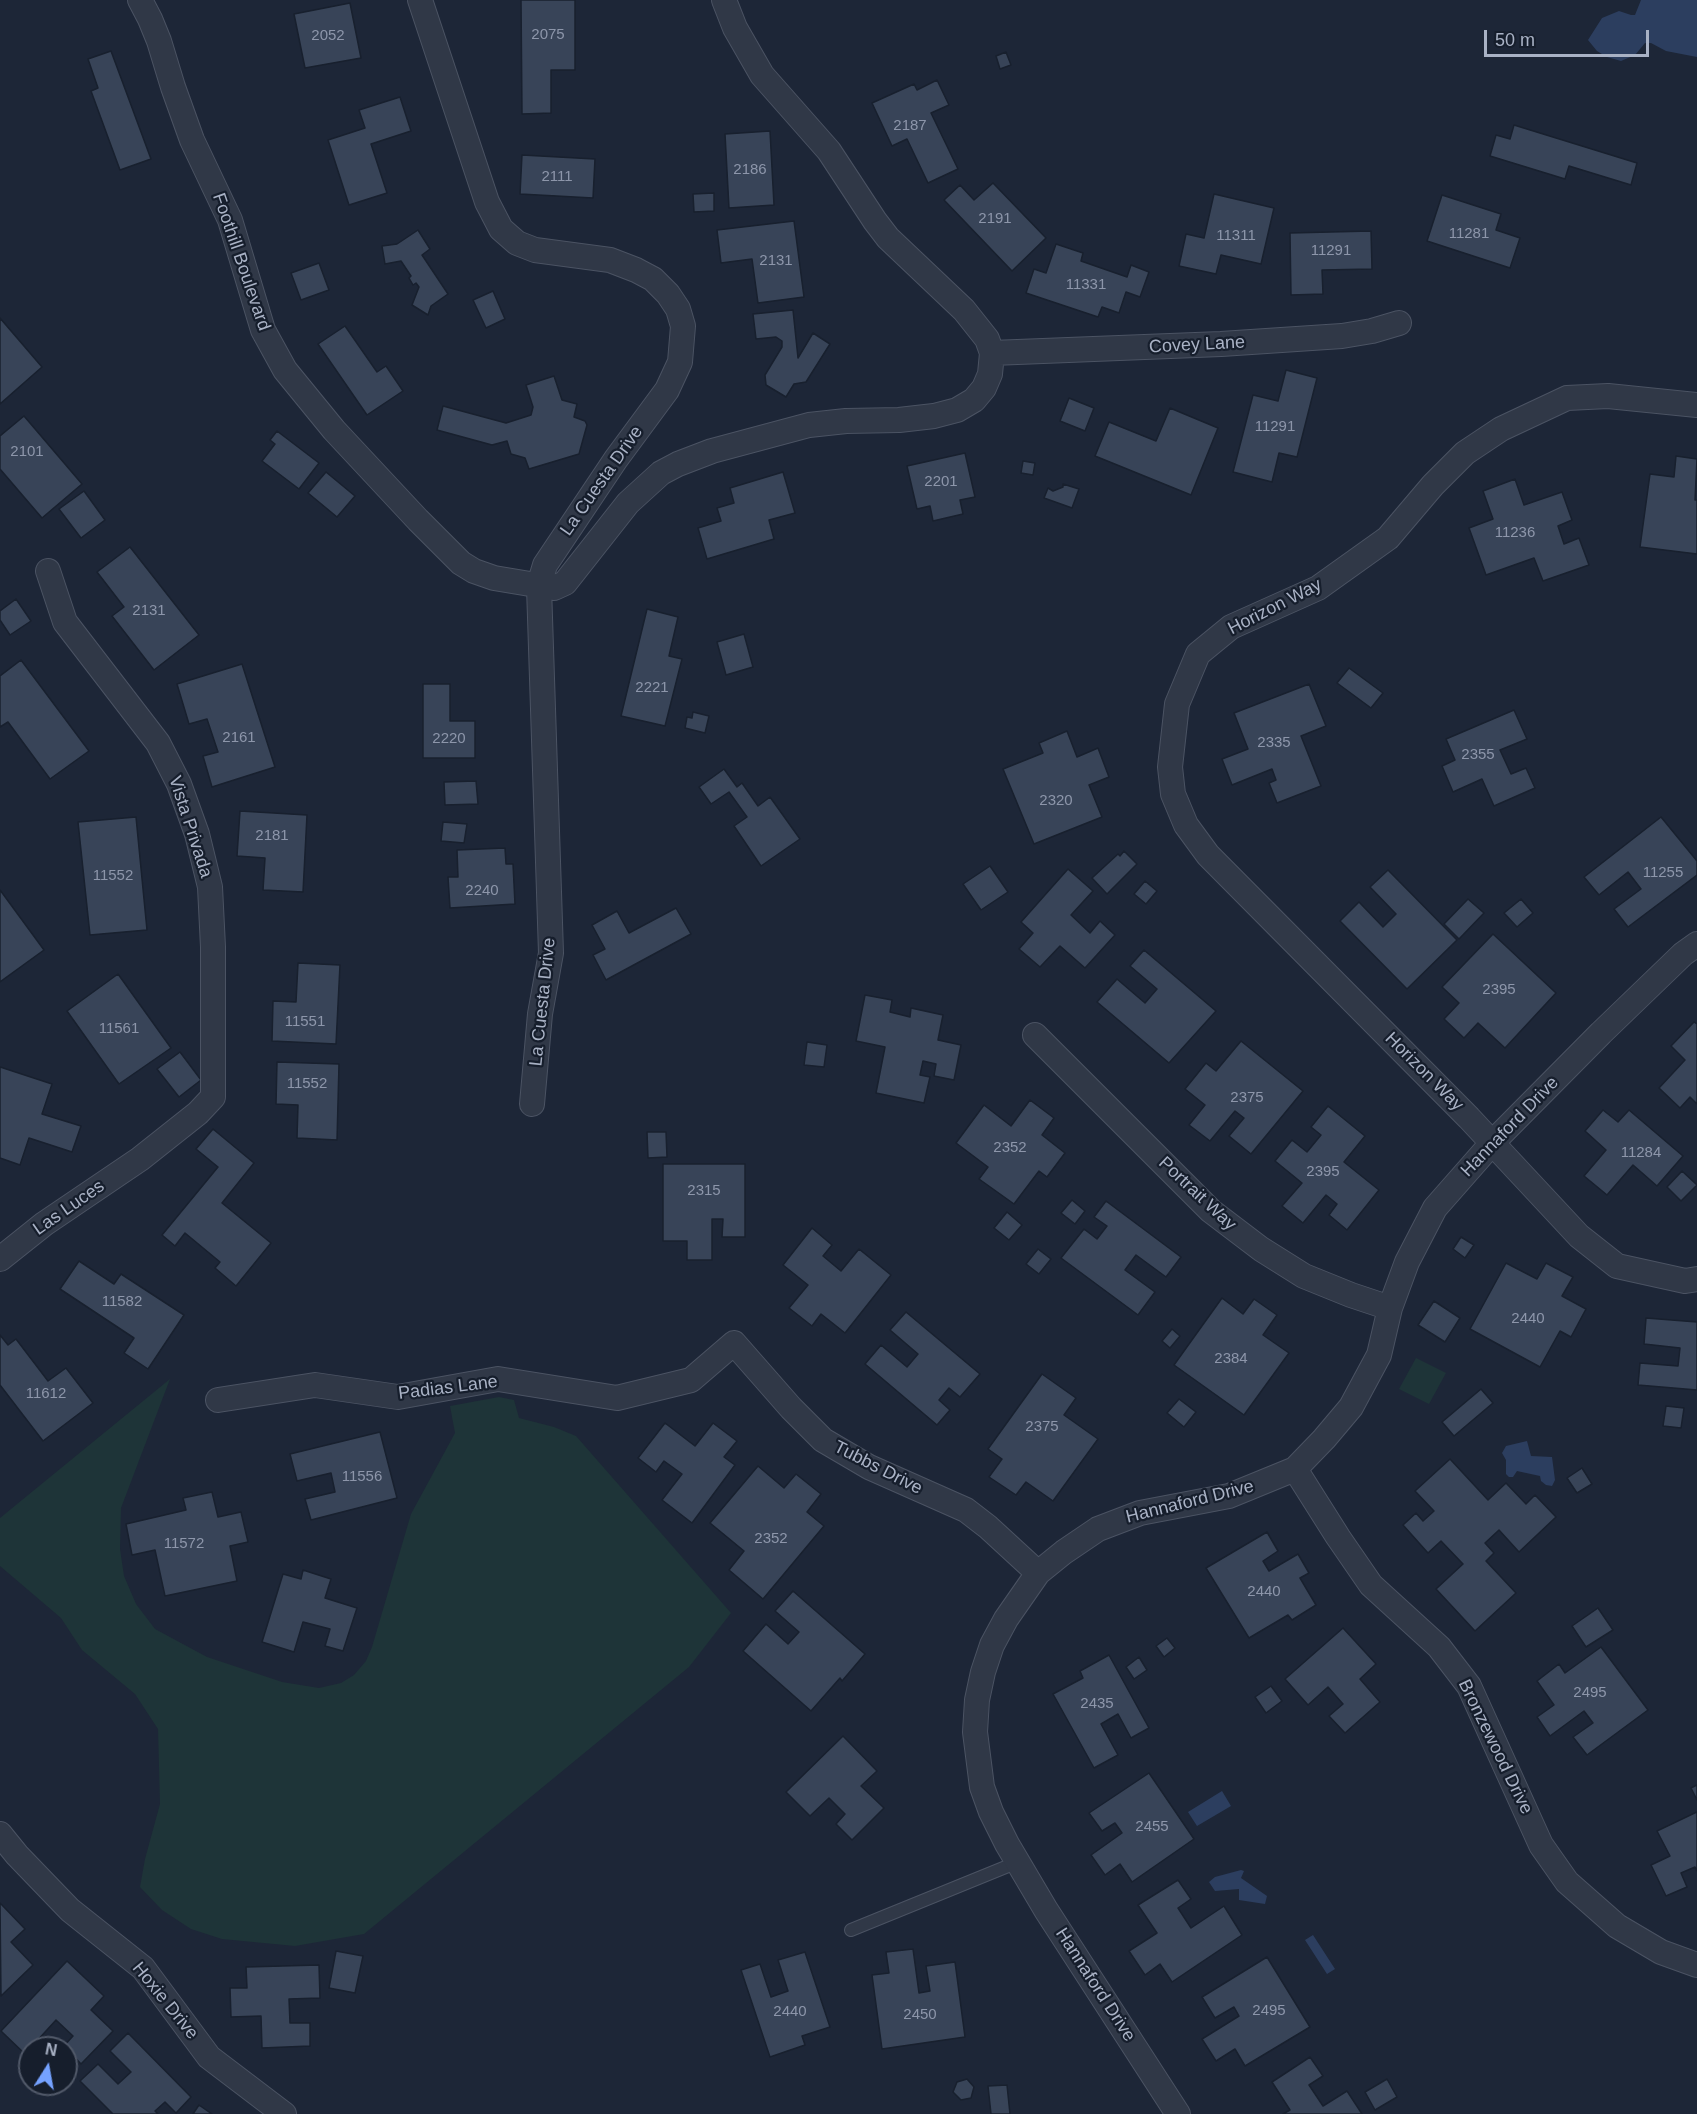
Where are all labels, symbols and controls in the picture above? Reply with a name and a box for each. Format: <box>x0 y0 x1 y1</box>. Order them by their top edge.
scale bar <box>1487 18 1652 56</box>
house number: 2075 <box>531 26 565 44</box>
house number: 2052 <box>311 27 345 45</box>
text: 50 m <box>1495 30 1535 50</box>
house number: 2187 <box>893 117 927 135</box>
house number: 2186 <box>733 161 767 179</box>
house number: 2111 <box>541 168 573 186</box>
street label: Foothill Boulevard <box>207 190 275 334</box>
house number: 2191 <box>978 210 1012 228</box>
house number: 11281 <box>1449 225 1489 243</box>
house number: 11311 <box>1216 227 1256 245</box>
house number: 11291 <box>1311 242 1351 260</box>
house number: 2131 <box>759 252 793 270</box>
house number: 11331 <box>1066 276 1106 294</box>
street label: Covey Lane <box>1148 332 1246 358</box>
house number: 11291 <box>1255 418 1295 436</box>
street label: La Cuesta Drive <box>556 422 648 540</box>
house number: 2101 <box>10 443 44 461</box>
house number: 2201 <box>924 473 958 491</box>
house number: 11236 <box>1495 524 1535 542</box>
street label: Horizon Way <box>1224 574 1326 640</box>
house number: 2131 <box>132 602 166 620</box>
house number: 2221 <box>635 679 669 697</box>
house number: 2161 <box>222 729 256 747</box>
house number: 2220 <box>432 730 466 748</box>
house number: 2335 <box>1257 734 1291 752</box>
house number: 2355 <box>1461 746 1495 764</box>
street label: Vista Privada <box>163 773 217 881</box>
house number: 2320 <box>1039 792 1073 810</box>
house number: 2181 <box>255 827 289 845</box>
house number: 11255 <box>1643 864 1683 882</box>
house number: 11552 <box>93 867 133 885</box>
house number: 2240 <box>465 882 499 900</box>
street label: La Cuesta Drive <box>526 937 560 1067</box>
house number: 2395 <box>1482 981 1516 999</box>
house number: 11551 <box>285 1013 325 1031</box>
house number: 11561 <box>99 1020 139 1038</box>
street label: Horizon Way <box>1380 1028 1468 1116</box>
street label: Hannaford Drive <box>1457 1072 1563 1182</box>
house number: 11552 <box>287 1075 327 1093</box>
house number: 2375 <box>1230 1089 1264 1107</box>
house number: 2352 <box>993 1139 1027 1157</box>
house number: 11284 <box>1621 1144 1661 1162</box>
street label: Portrait Way <box>1154 1153 1240 1235</box>
house number: 2395 <box>1306 1163 1340 1181</box>
street label: Las Luces <box>29 1176 109 1240</box>
house number: 2315 <box>687 1182 721 1200</box>
house number: 11582 <box>102 1293 142 1311</box>
house number: 2440 <box>1511 1310 1545 1328</box>
house number: 2384 <box>1214 1350 1248 1368</box>
street label: Padias Lane <box>397 1371 499 1405</box>
house number: 11612 <box>26 1385 66 1403</box>
house number: 2375 <box>1025 1418 1059 1436</box>
street label: Tubbs Drive <box>830 1437 926 1499</box>
house number: 11556 <box>342 1468 382 1486</box>
street label: Hannaford Drive <box>1124 1476 1256 1528</box>
house number: 2352 <box>754 1530 788 1548</box>
house number: 11572 <box>164 1535 204 1553</box>
house number: 2440 <box>1247 1583 1281 1601</box>
street label: Bronzewood Drive <box>1453 1676 1537 1818</box>
house number: 2495 <box>1573 1684 1607 1702</box>
house number: 2435 <box>1080 1695 1114 1713</box>
house number: 2455 <box>1135 1818 1169 1836</box>
street label: Hannaford Drive <box>1050 1924 1140 2046</box>
street label: Hoxie Drive <box>127 1958 203 2044</box>
house number: 2495 <box>1252 2002 1286 2020</box>
house number: 2440 <box>773 2003 807 2021</box>
house number: 2450 <box>903 2006 937 2024</box>
north arrow <box>18 2036 78 2096</box>
text: N <box>44 2040 58 2059</box>

